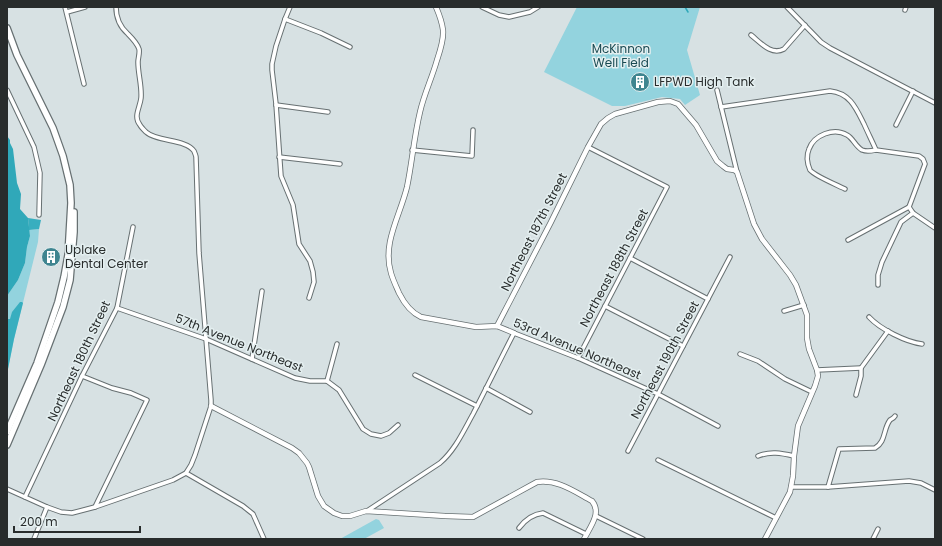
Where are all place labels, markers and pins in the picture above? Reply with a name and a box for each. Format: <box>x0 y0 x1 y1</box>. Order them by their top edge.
building icon: LFPWD High Tank <box>629 71 651 93</box>
place label: LFPWD High Tank <box>654 73 755 90</box>
place label: Uplake Dental Center <box>65 241 148 272</box>
building icon: Uplake Dental Center <box>40 246 62 268</box>

